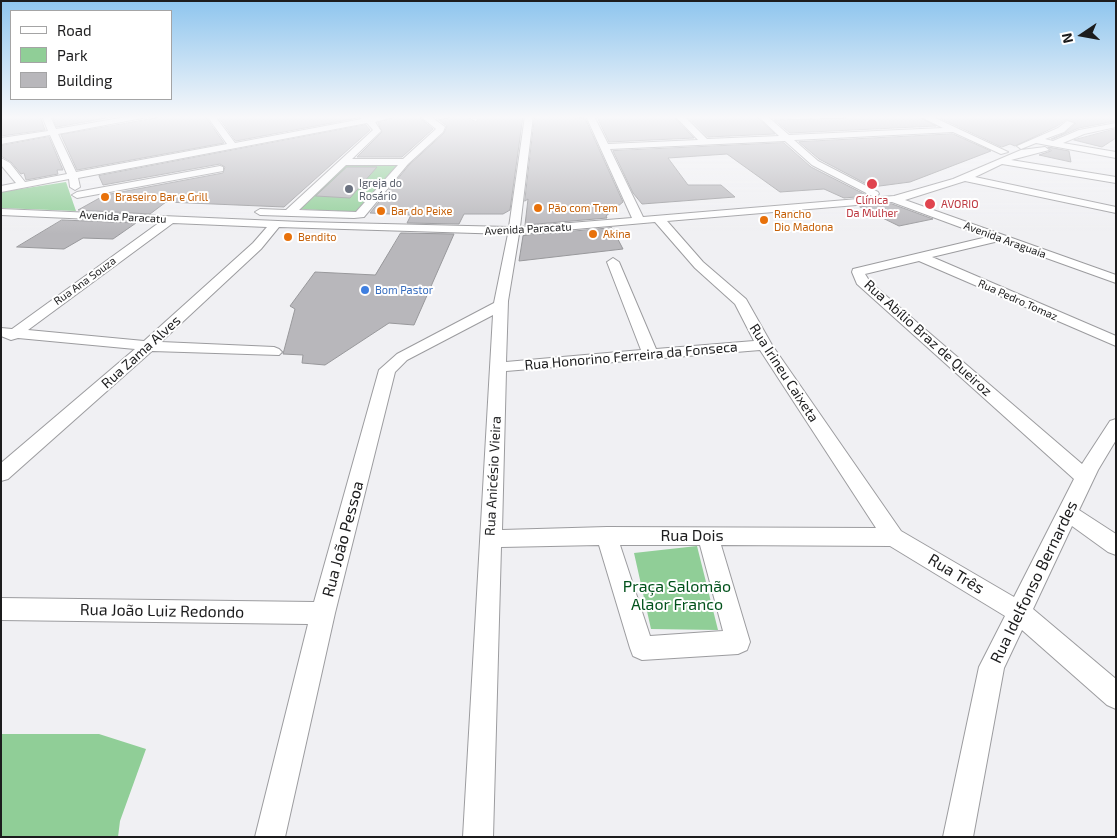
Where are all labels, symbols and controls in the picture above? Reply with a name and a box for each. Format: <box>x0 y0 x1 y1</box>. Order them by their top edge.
legend <box>10 10 172 100</box>
north arrow <box>1057 10 1107 60</box>
text: Road <box>57 21 92 39</box>
text: N <box>1057 32 1076 45</box>
text: Park <box>57 46 88 64</box>
text: Building <box>57 71 112 89</box>
place label: Igreja do Rosário <box>359 176 402 202</box>
marker: Clínica Da Mulher <box>865 177 879 191</box>
marker: Igreja do Rosário <box>343 183 355 195</box>
place label: Braseiro Bar e Grill <box>115 190 208 204</box>
marker: Braseiro Bar e Grill <box>99 191 111 203</box>
place label: Clínica Da Mulher <box>846 193 898 219</box>
marker: AVORIO <box>923 197 937 211</box>
place label: AVORIO <box>941 197 978 211</box>
place label: Pão com Trem <box>548 201 618 215</box>
marker: Pão com Trem <box>532 202 544 214</box>
place label: Bar do Peixe <box>391 204 452 218</box>
marker: Bar do Peixe <box>375 205 387 217</box>
place label: Rancho Dio Madona <box>774 207 833 233</box>
street label: Avenida Paracatu <box>79 208 167 226</box>
marker: Rancho Dio Madona <box>758 214 770 226</box>
street label: Avenida Araguaia <box>962 219 1048 261</box>
street label: Avenida Paracatu <box>484 220 572 238</box>
place label: Akina <box>603 227 631 241</box>
marker: Akina <box>587 228 599 240</box>
place label: Bendito <box>298 230 337 244</box>
marker: Bendito <box>282 231 294 243</box>
street label: Rua Ana Souza <box>51 254 119 308</box>
street label: Rua Abílio Braz de Queiroz <box>861 276 995 400</box>
street label: Rua Pedro Tomaz <box>976 277 1060 323</box>
place label: Bom Pastor <box>375 283 433 297</box>
marker: Bom Pastor <box>359 284 371 296</box>
street label: Rua Zama Alves <box>98 312 184 392</box>
street label: Rua Irineu Caixeta <box>746 321 822 425</box>
street label: Rua Honorino Ferreira da Fonseca <box>524 338 738 374</box>
street label: Rua Anicésio Vieira <box>481 416 505 536</box>
street label: Rua João Pessoa <box>318 479 368 599</box>
street label: Rua Idelfonso Bernardes <box>986 498 1082 666</box>
street label: Rua Dois <box>660 526 724 546</box>
street label: Rua Três <box>924 550 988 598</box>
park label: Praça Salomão Alaor Franco <box>623 577 731 615</box>
street label: Rua João Luiz Redondo <box>80 600 244 622</box>

